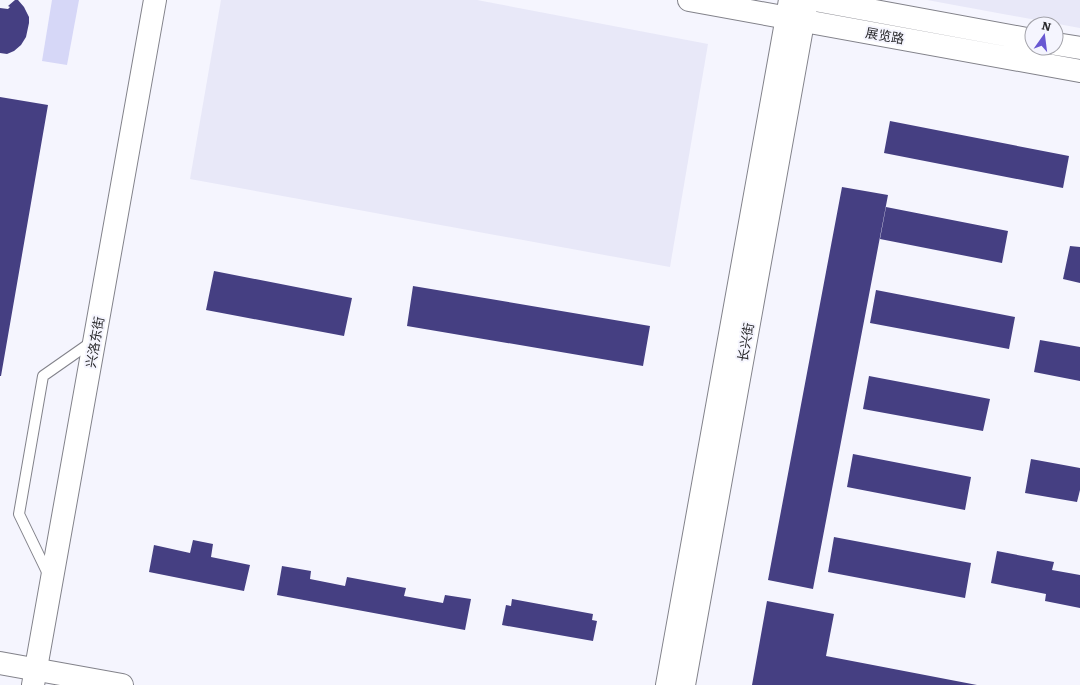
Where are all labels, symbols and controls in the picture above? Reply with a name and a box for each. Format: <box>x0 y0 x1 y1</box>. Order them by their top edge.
north arrow <box>1024 16 1064 56</box>
text: N <box>1040 16 1053 34</box>
street label: 展览路 <box>864 22 906 48</box>
street label: 兴洛东街 <box>80 315 108 369</box>
street label: 长兴街 <box>732 321 758 363</box>

